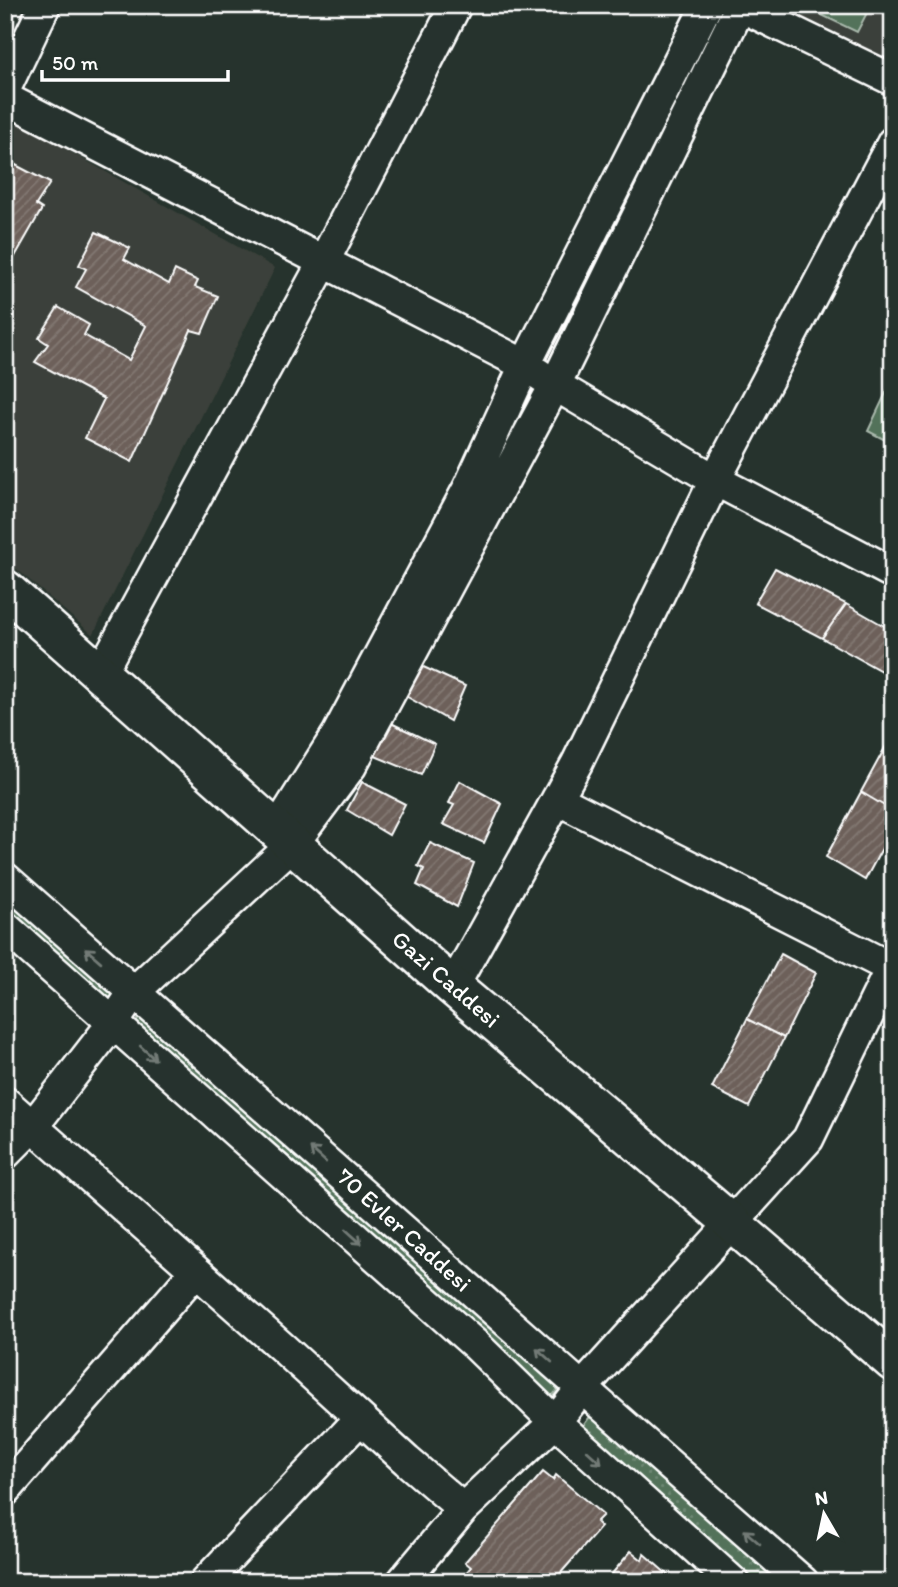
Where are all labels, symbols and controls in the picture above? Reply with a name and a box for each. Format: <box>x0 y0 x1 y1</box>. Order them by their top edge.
scale bar <box>42 38 228 82</box>
text: 50 m <box>52 50 99 75</box>
street label: Gazi Caddesi <box>386 924 506 1033</box>
one-way arrow <box>85 947 102 964</box>
one-way arrow <box>139 1045 156 1062</box>
one-way arrow <box>310 1147 328 1163</box>
street label: 70 Evler Caddesi <box>331 1162 478 1298</box>
one-way arrow <box>345 1229 363 1245</box>
one-way arrow <box>535 1347 553 1363</box>
one-way arrow <box>585 1449 603 1465</box>
north arrow <box>790 1478 860 1548</box>
text: N <box>813 1485 830 1510</box>
one-way arrow <box>743 1529 761 1545</box>

